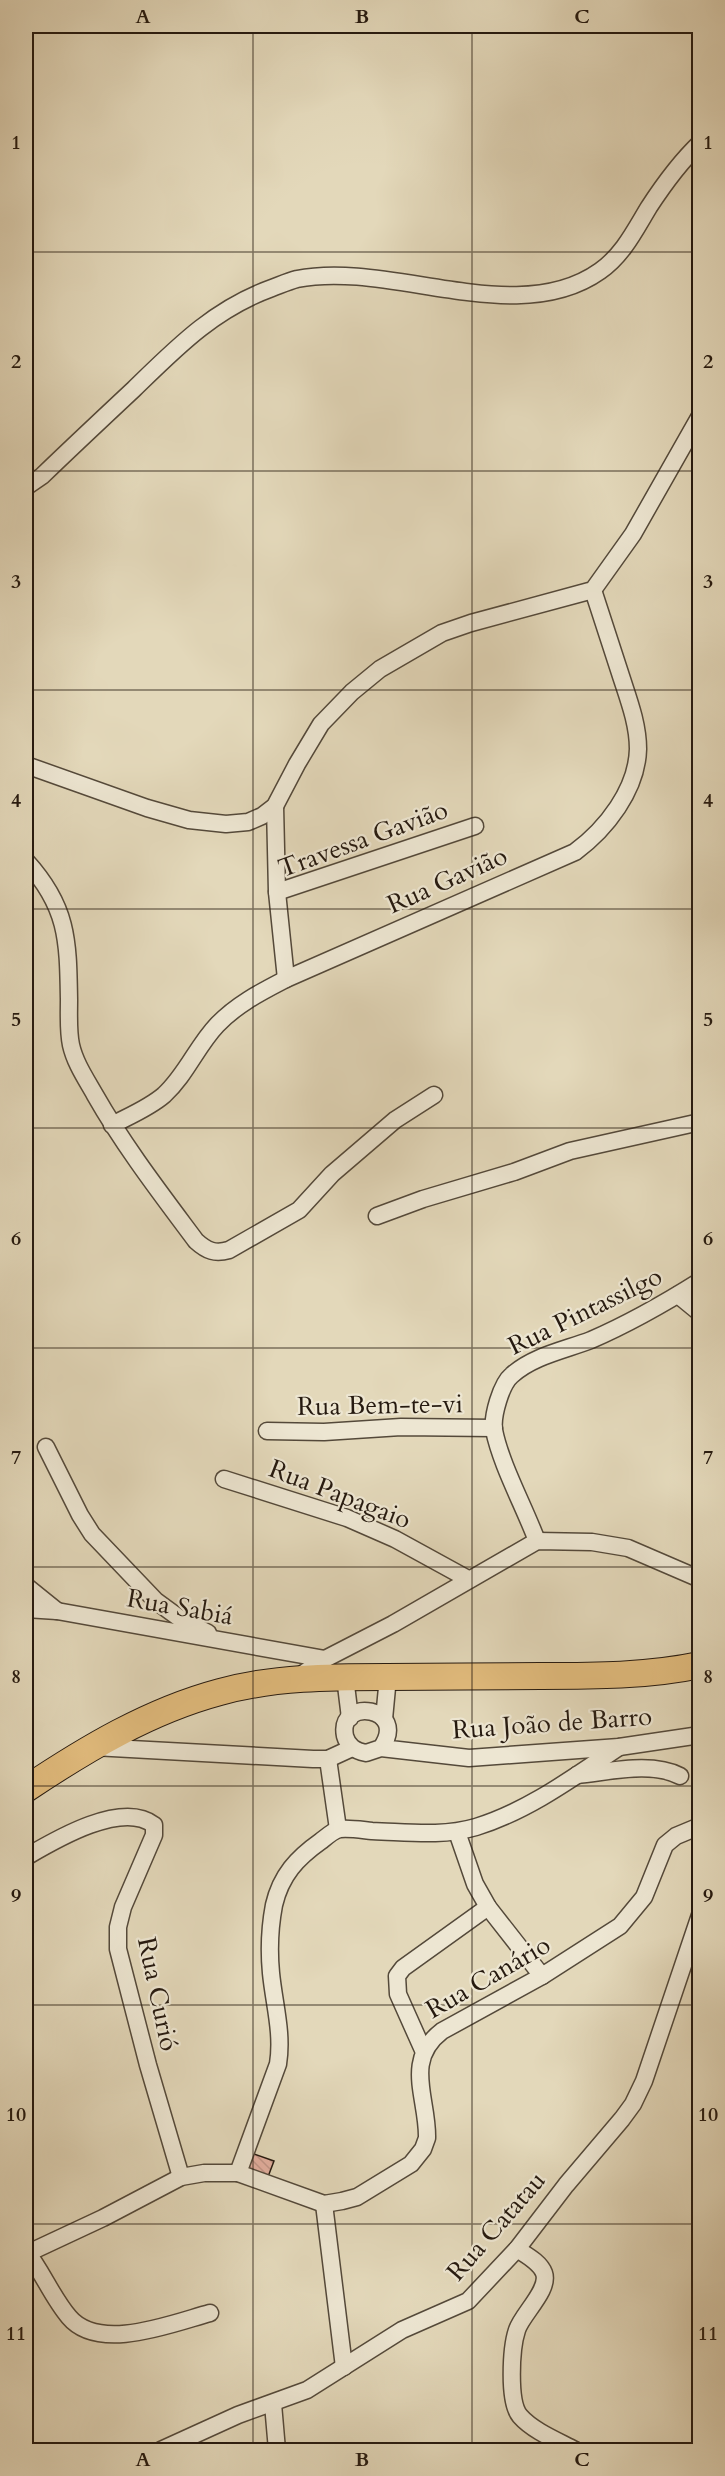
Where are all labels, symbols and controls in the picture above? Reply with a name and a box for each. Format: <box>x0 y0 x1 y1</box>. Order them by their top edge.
text: A <box>135 3 151 30</box>
text: B <box>355 3 369 30</box>
text: C <box>574 3 590 30</box>
text: 1 <box>11 129 21 156</box>
text: 1 <box>703 129 713 156</box>
text: 2 <box>11 348 21 375</box>
text: 2 <box>703 348 713 375</box>
text: 3 <box>11 568 21 595</box>
text: 3 <box>703 568 713 595</box>
text: 4 <box>11 787 21 814</box>
text: 4 <box>703 787 713 814</box>
street label: Travessa Gavião <box>273 792 453 886</box>
street label: Rua Gavião <box>381 838 513 922</box>
text: 5 <box>11 1006 21 1033</box>
text: 5 <box>703 1006 713 1033</box>
text: 6 <box>11 1225 21 1252</box>
text: 6 <box>703 1225 713 1252</box>
street label: Rua Pintassilgo <box>502 1259 668 1363</box>
street label: Rua Bem-te-vi <box>297 1386 463 1424</box>
text: 7 <box>11 1444 21 1471</box>
text: 7 <box>703 1444 713 1471</box>
street label: Rua Papagaio <box>264 1451 416 1537</box>
street label: Rua Sabiá <box>124 1580 236 1634</box>
text: 8 <box>11 1663 21 1690</box>
text: 8 <box>703 1663 713 1690</box>
street label: Rua João de Barro <box>451 1699 653 1747</box>
text: 9 <box>11 1882 21 1909</box>
text: 9 <box>703 1882 713 1909</box>
street label: Rua Canário <box>419 1927 557 2027</box>
street label: Rua Curió <box>129 1934 187 2054</box>
text: 10 <box>6 2101 26 2128</box>
text: 10 <box>698 2101 718 2128</box>
street label: Rua Catatau <box>439 2164 553 2288</box>
text: 11 <box>6 2320 26 2347</box>
text: 11 <box>698 2320 718 2347</box>
text: A <box>135 2446 151 2473</box>
text: B <box>355 2446 369 2473</box>
text: C <box>574 2446 590 2473</box>

